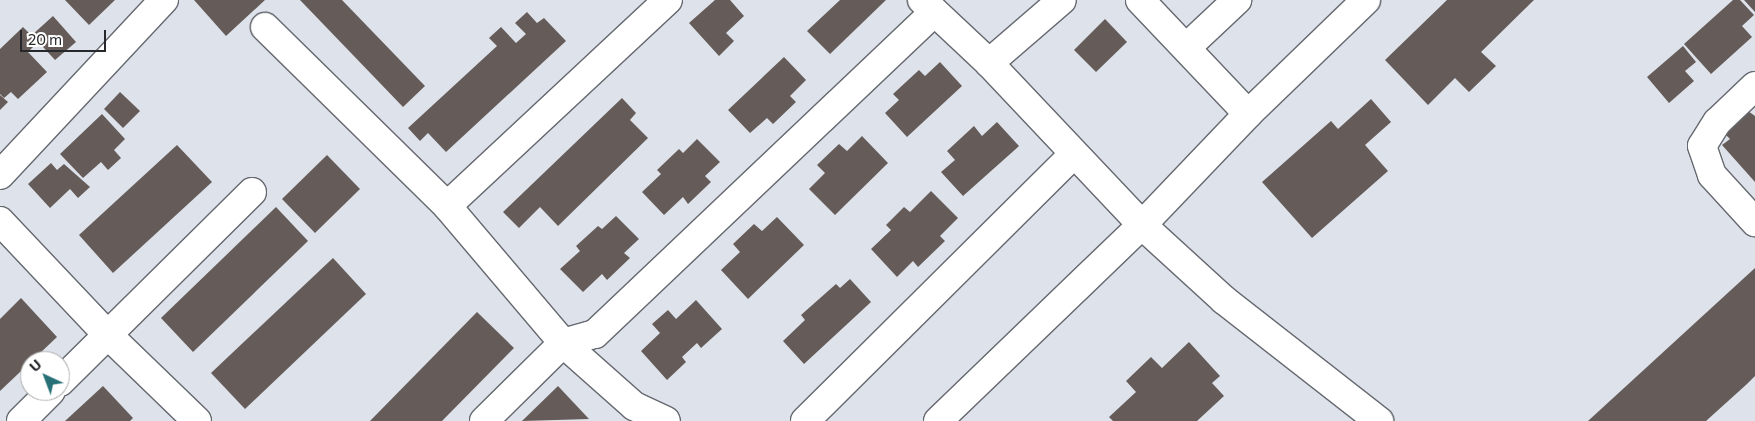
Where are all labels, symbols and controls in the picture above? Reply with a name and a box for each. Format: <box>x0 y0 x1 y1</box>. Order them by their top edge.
scale bar <box>22 20 109 52</box>
text: 20 m <box>28 30 62 48</box>
north arrow <box>20 351 70 401</box>
text: U <box>26 356 45 375</box>

